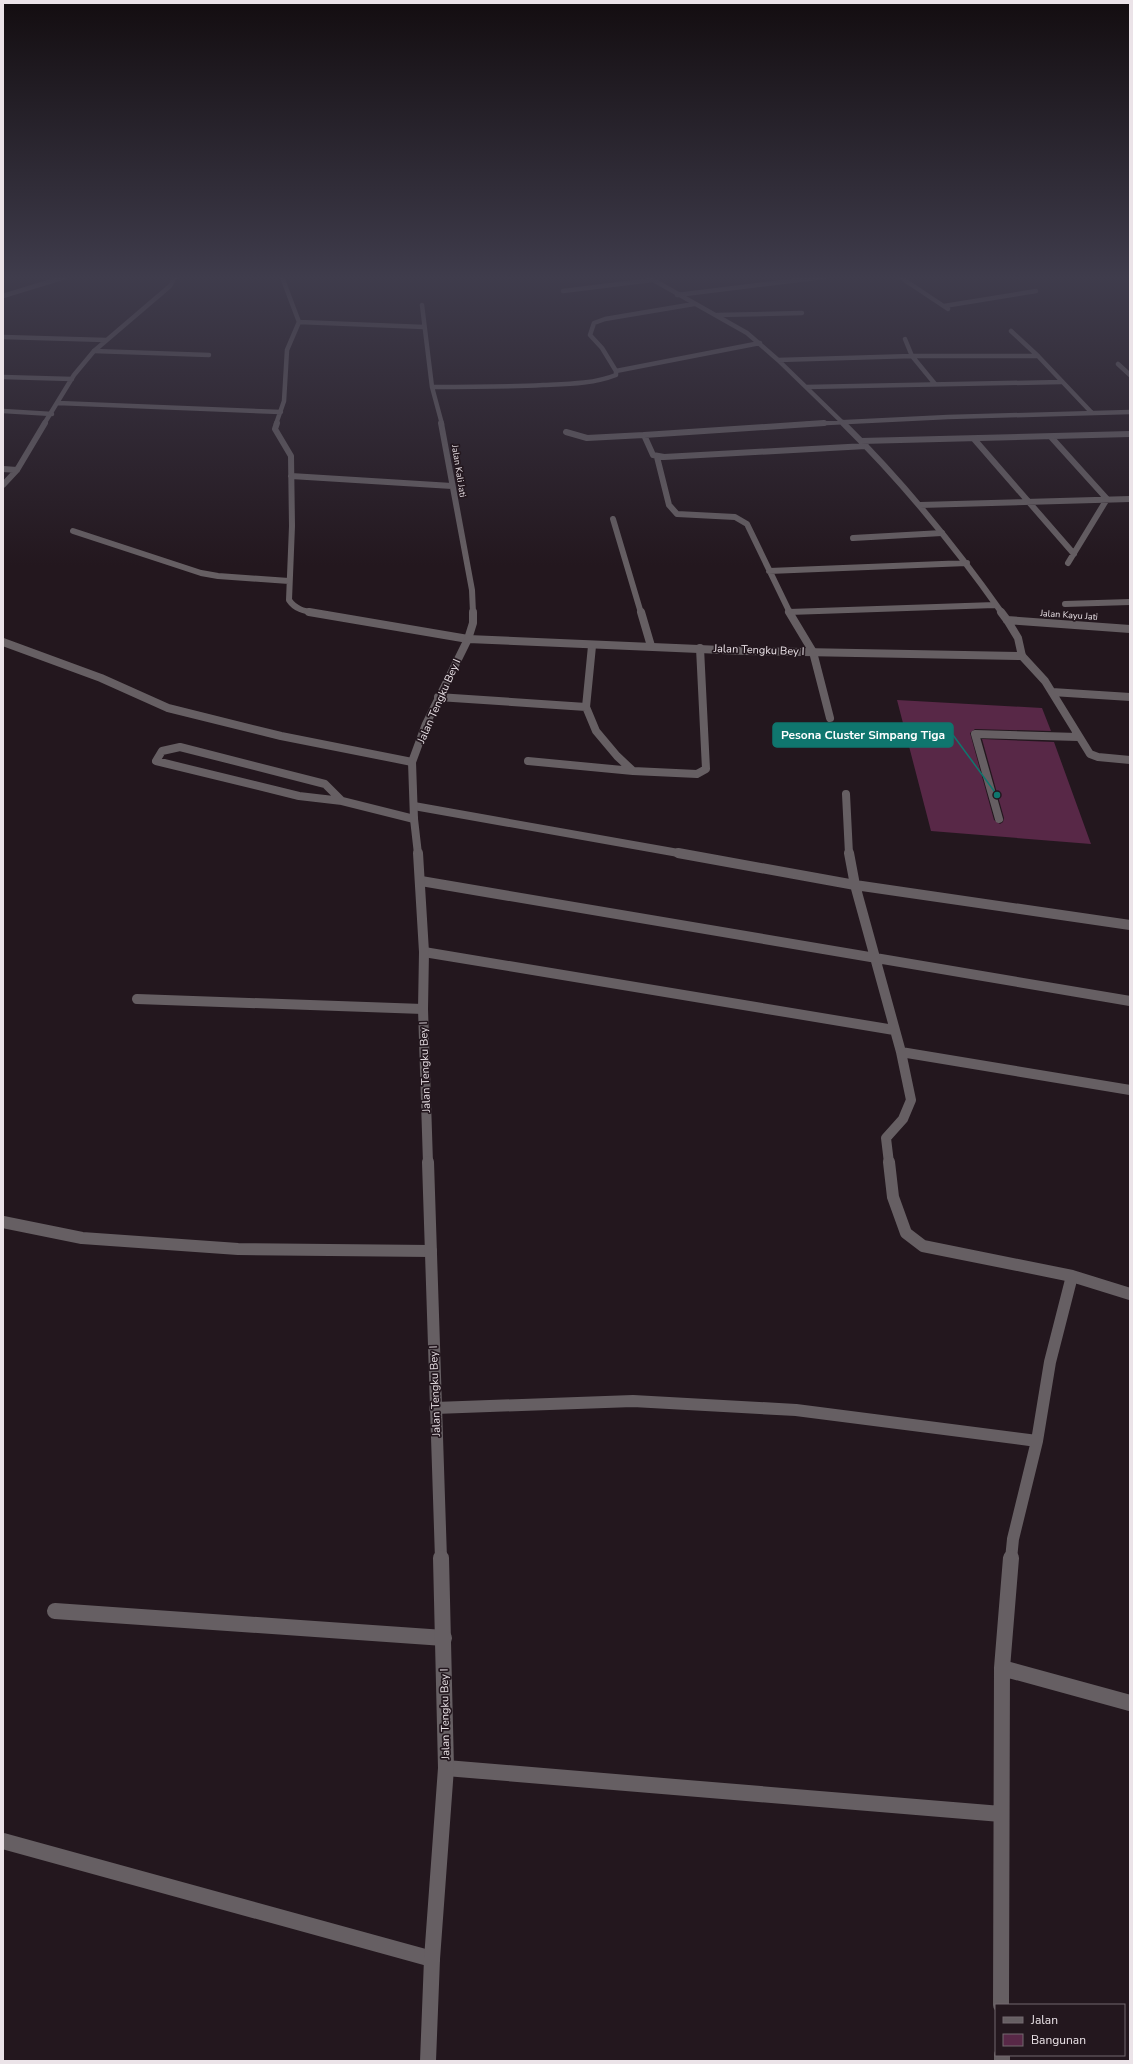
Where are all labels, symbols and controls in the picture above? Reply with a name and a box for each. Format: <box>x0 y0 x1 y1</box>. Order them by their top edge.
street label: Jalan Kali Jati <box>449 443 469 498</box>
street label: Jalan Kayu Jati <box>1039 607 1098 623</box>
street label: Jalan Tengku Bey I <box>712 641 805 659</box>
street label: Jalan Tengku Bey I <box>413 656 464 746</box>
callout: Pesona Cluster Simpang Tiga <box>773 723 953 747</box>
text: Pesona Cluster Simpang Tiga <box>781 727 945 743</box>
street label: Jalan Tengku Bey I <box>416 1021 434 1114</box>
street label: Jalan Tengku Bey I <box>426 1345 444 1438</box>
street label: Jalan Tengku Bey I <box>437 1668 453 1761</box>
legend <box>995 2004 1125 2056</box>
text: Jalan <box>1030 2012 1058 2028</box>
text: Bangunan <box>1031 2032 1086 2048</box>

